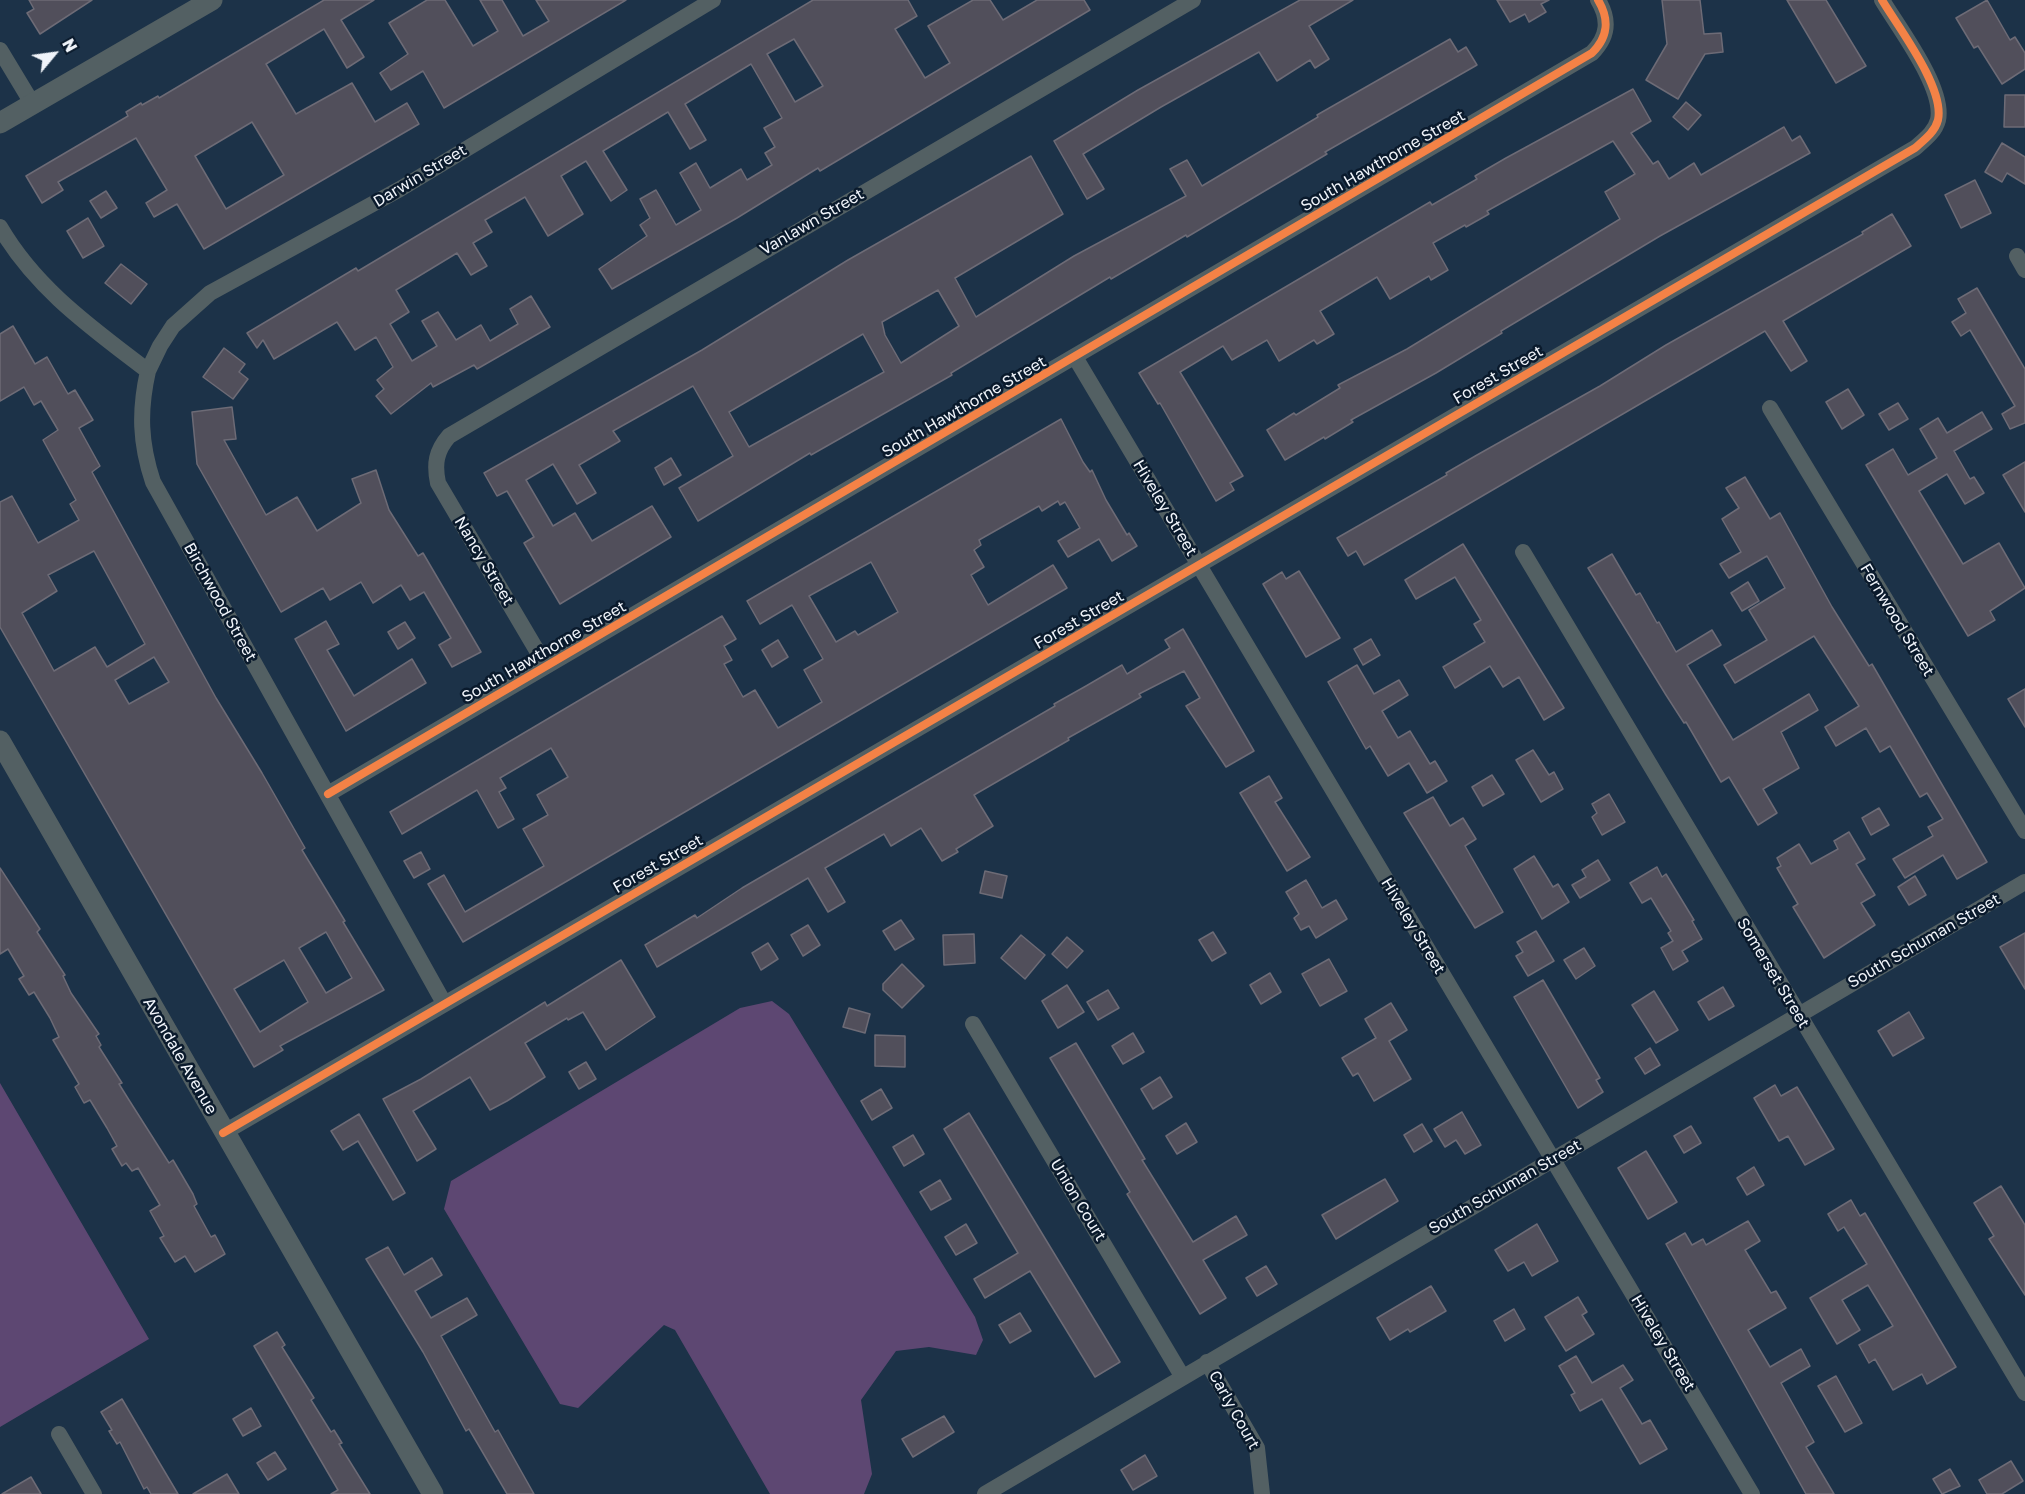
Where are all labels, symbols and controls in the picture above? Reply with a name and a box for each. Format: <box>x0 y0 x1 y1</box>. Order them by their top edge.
north arrow <box>24 24 84 84</box>
text: N <box>58 35 81 55</box>
street label: South Hawthorne Street <box>1297 106 1469 216</box>
street label: Darwin Street <box>370 141 470 211</box>
street label: Vanlawn Street <box>757 184 867 260</box>
street label: Forest Street <box>1450 342 1546 408</box>
street label: South Hawthorne Street <box>878 352 1050 462</box>
street label: Hiveley Street <box>1129 457 1201 559</box>
street label: Nancy Street <box>450 513 518 609</box>
street label: Birchwood Street <box>179 539 261 665</box>
street label: Fernwood Street <box>1856 560 1938 680</box>
street label: Forest Street <box>1031 587 1127 653</box>
street label: South Hawthorne Street <box>458 597 630 707</box>
street label: Forest Street <box>610 831 706 897</box>
street label: Hiveley Street <box>1377 875 1449 977</box>
street label: South Schuman Street <box>1844 890 2004 992</box>
street label: Somerset Street <box>1733 914 1813 1032</box>
street label: Avondale Avenue <box>139 994 221 1118</box>
street label: South Schuman Street <box>1425 1136 1585 1238</box>
street label: Union Court <box>1046 1155 1110 1245</box>
street label: Hiveley Street <box>1627 1292 1699 1394</box>
street label: Carly Court <box>1205 1367 1263 1453</box>

